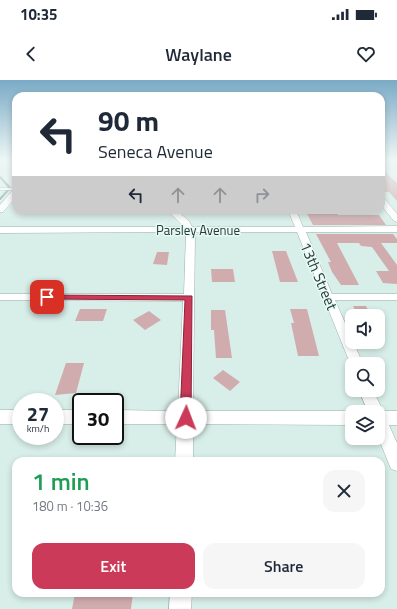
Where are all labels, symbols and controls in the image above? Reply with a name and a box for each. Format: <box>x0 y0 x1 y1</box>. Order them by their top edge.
text: 10:35 <box>20 3 57 26</box>
text: Waylane <box>165 41 232 68</box>
icon: back <box>20 43 42 65</box>
icon: heart <box>355 43 377 65</box>
text: 90 m <box>98 99 159 142</box>
icon: left <box>32 108 84 160</box>
text: Seneca Avenue <box>98 138 213 165</box>
icon: left <box>125 184 147 206</box>
icon: ahead <box>167 184 189 206</box>
icon: ahead <box>209 184 231 206</box>
icon: right <box>251 184 273 206</box>
street label: Parsley Avenue <box>156 220 240 240</box>
street label: 13th Street <box>294 238 344 314</box>
pin <box>30 280 64 314</box>
icon: arrive <box>36 286 58 308</box>
map controls <box>345 309 385 445</box>
button: sound <box>345 309 385 349</box>
button: search <box>345 357 385 397</box>
speed limit sign: 30 <box>72 393 124 445</box>
position arrow <box>165 397 207 439</box>
text: 27 <box>27 398 49 429</box>
button: layers <box>345 405 385 445</box>
text: km/h <box>27 421 49 436</box>
text: 1 min <box>32 463 90 499</box>
button: close <box>323 470 365 512</box>
text: 180 m · 10:36 <box>32 496 108 516</box>
button: Exit <box>32 543 195 589</box>
button: Share <box>203 543 365 589</box>

